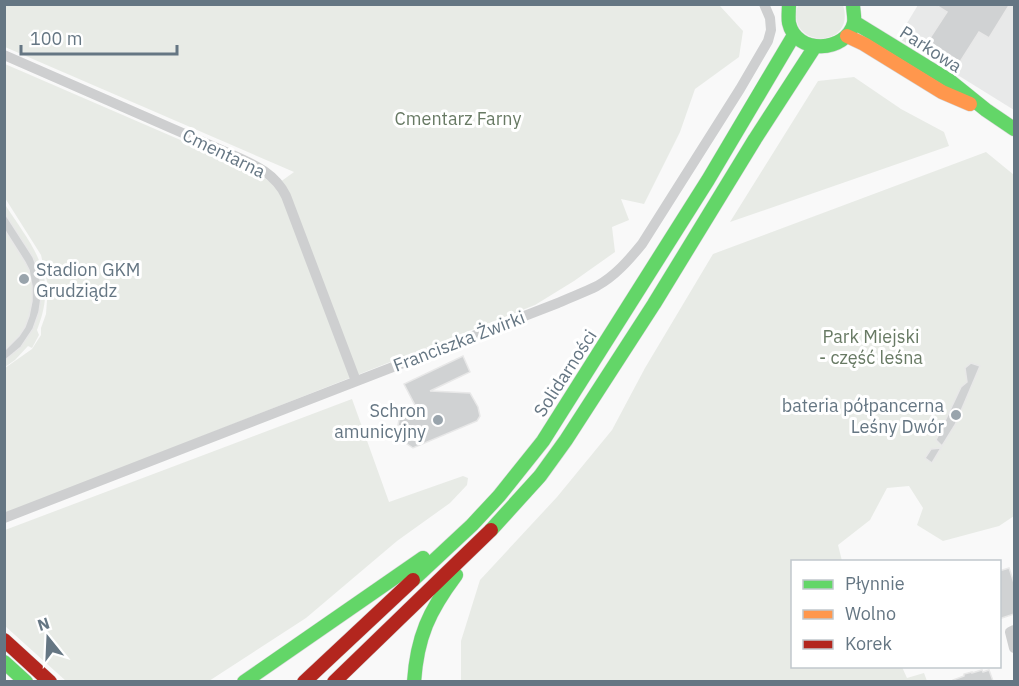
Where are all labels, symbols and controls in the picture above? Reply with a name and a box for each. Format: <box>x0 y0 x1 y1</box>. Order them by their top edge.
scale bar <box>21 18 177 56</box>
street label: Parkowa <box>896 20 967 78</box>
text: 100 m <box>30 27 82 50</box>
park label: Cmentarz Farny <box>395 107 521 130</box>
street label: Cmentarna <box>179 123 270 183</box>
place label: Stadion GKM Grudziądz <box>36 258 140 302</box>
marker: Stadion GKM Grudziądz <box>17 272 31 286</box>
street label: Franciszka Żwirki <box>390 305 528 377</box>
street label: Solidarności <box>528 325 602 421</box>
park label: Park Miejski - część leśna <box>819 325 923 369</box>
place label: bateria półpancerna Leśny Dwór <box>782 394 944 438</box>
place label: Schron amunicyjny <box>334 399 426 443</box>
marker: bateria półpancerna Leśny Dwór <box>949 408 963 422</box>
marker: Schron amunicyjny <box>431 413 445 427</box>
legend <box>791 560 1001 668</box>
text: Płynnie <box>845 572 905 595</box>
text: Wolno <box>845 602 896 625</box>
north arrow <box>18 608 78 668</box>
text: N <box>35 612 52 635</box>
text: Korek <box>845 632 892 655</box>

